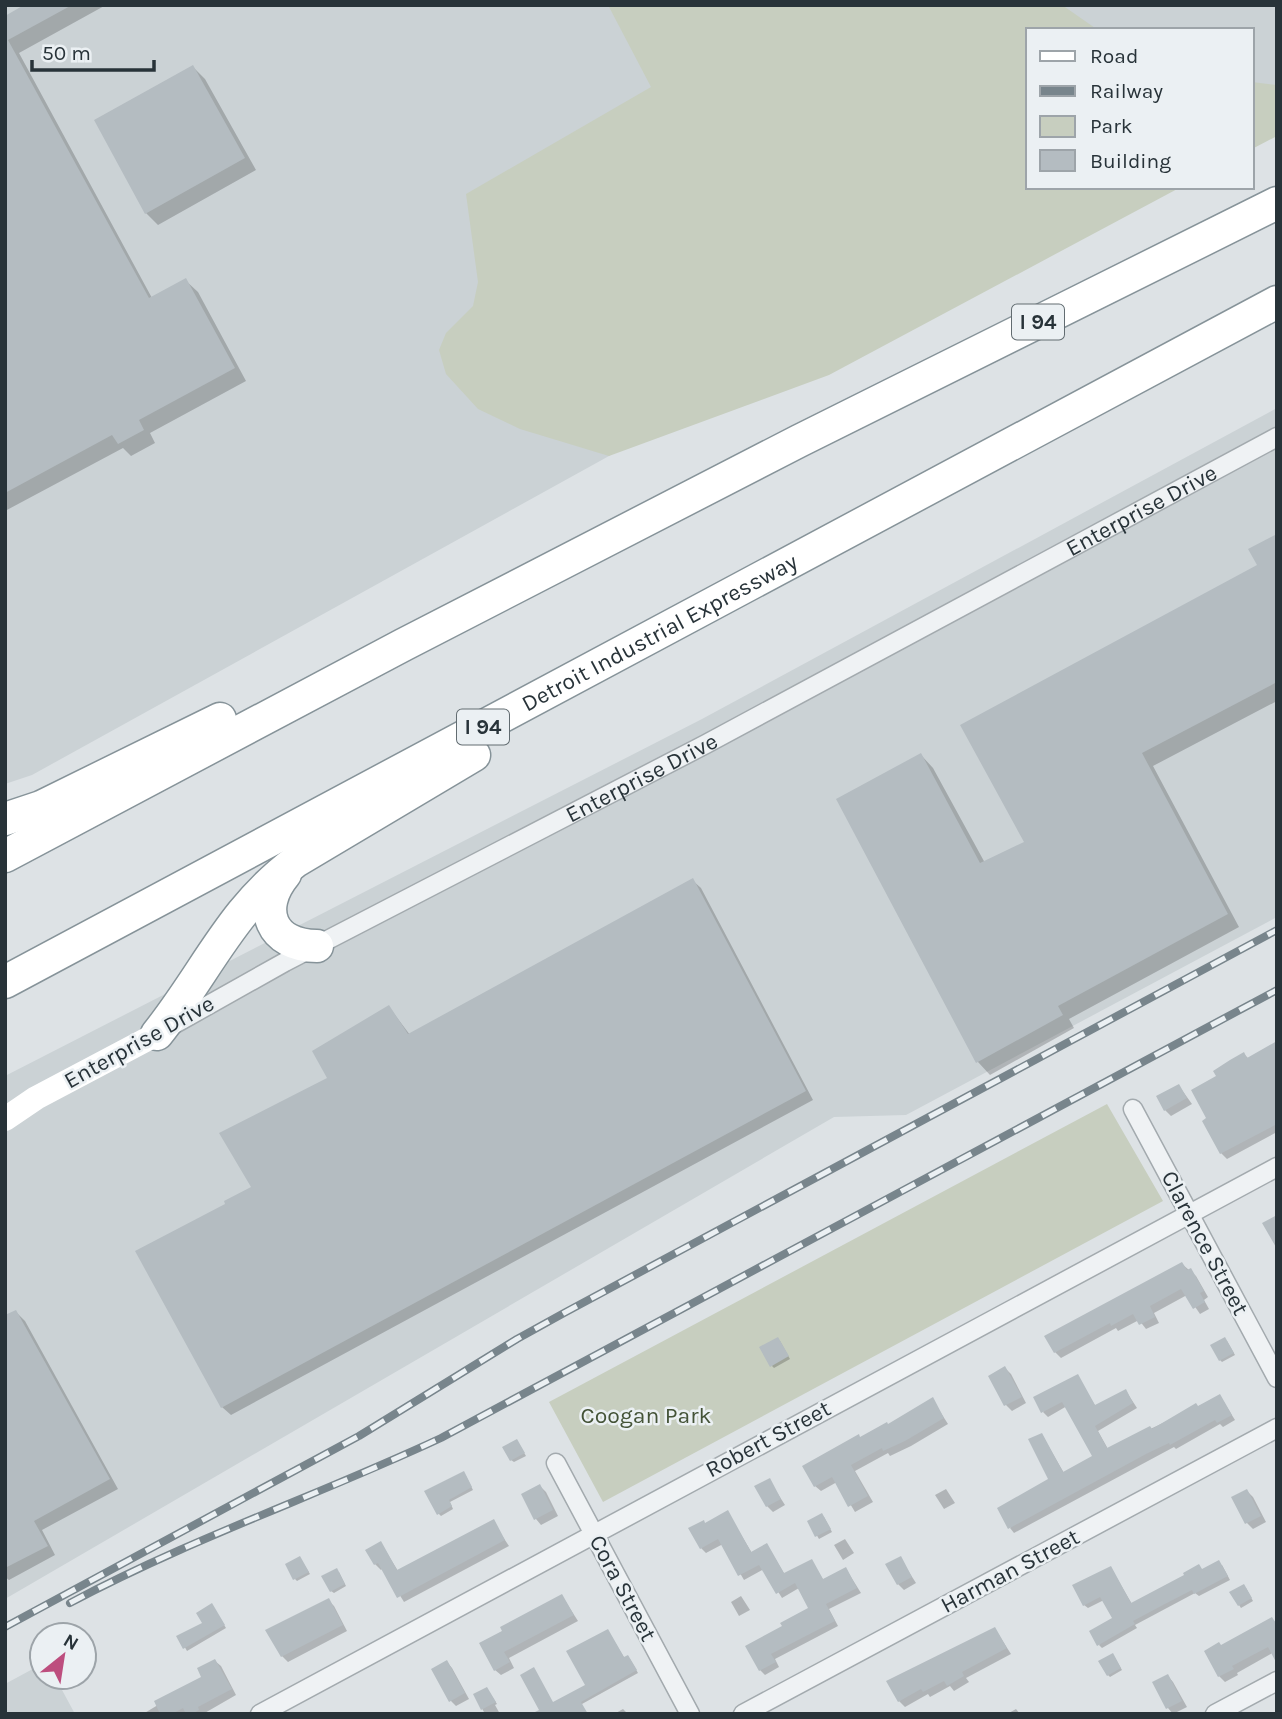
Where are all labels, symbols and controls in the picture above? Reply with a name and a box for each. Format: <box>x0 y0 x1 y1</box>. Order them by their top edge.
scale bar <box>32 28 154 72</box>
legend <box>1026 28 1254 189</box>
text: 50 m <box>42 41 91 65</box>
text: Road <box>1090 44 1138 68</box>
text: Railway <box>1090 79 1163 103</box>
text: Park <box>1090 114 1133 138</box>
text: Building <box>1090 149 1171 173</box>
road number: I 94 <box>1012 304 1064 340</box>
street label: Enterprise Drive <box>1061 458 1221 562</box>
street label: Detroit Industrial Expressway <box>517 547 802 717</box>
road number: I 94 <box>457 710 509 744</box>
street label: Enterprise Drive <box>561 727 722 828</box>
street label: Enterprise Drive <box>59 990 219 1094</box>
street label: Clarence Street <box>1156 1166 1255 1320</box>
street label: Robert Street <box>701 1395 835 1483</box>
park label: Coogan Park <box>581 1402 711 1429</box>
street label: Harman Street <box>936 1523 1084 1619</box>
street label: Cora Street <box>584 1530 662 1646</box>
north arrow <box>28 1621 98 1691</box>
text: N <box>60 1629 82 1655</box>

